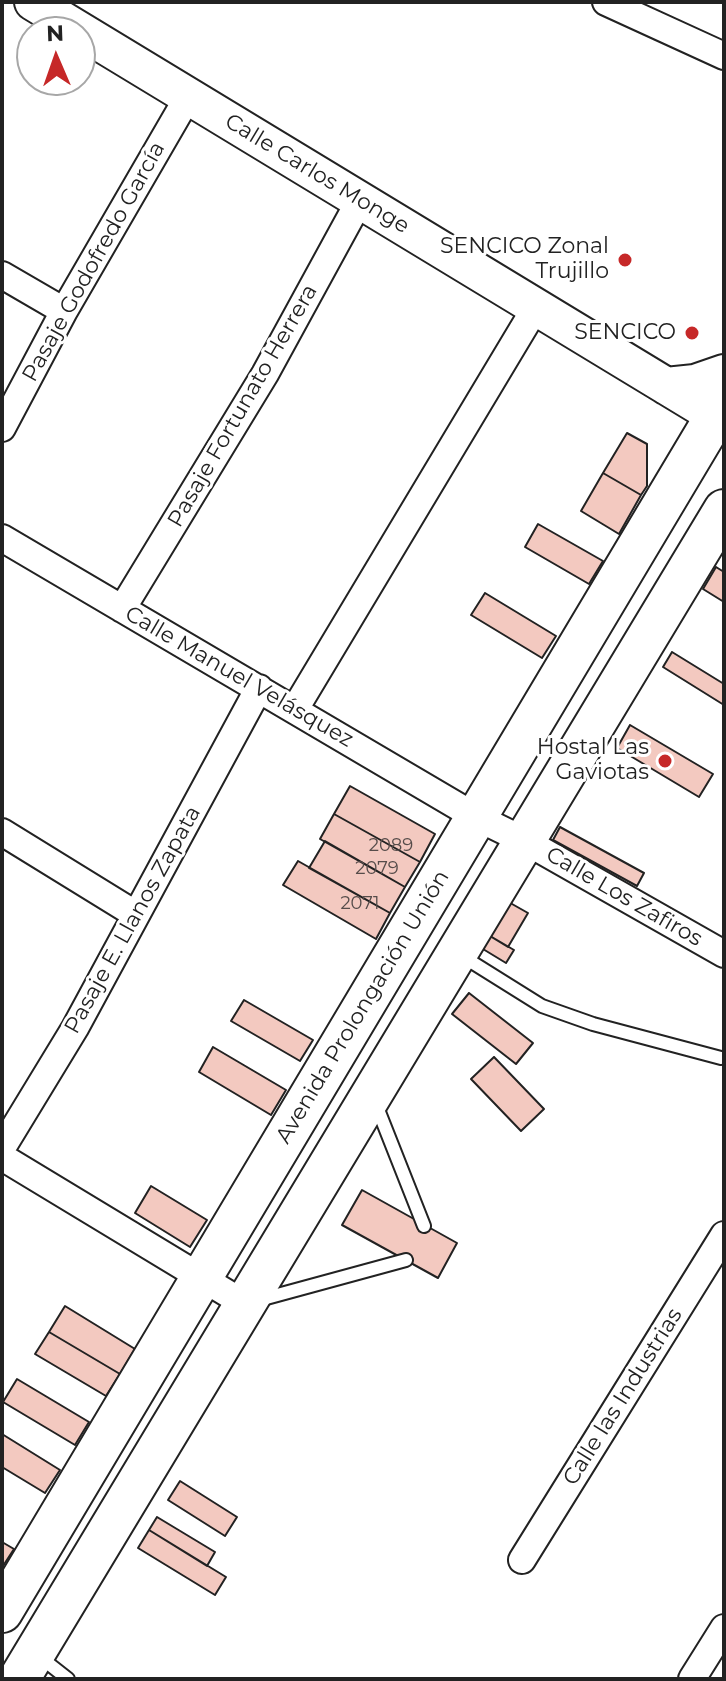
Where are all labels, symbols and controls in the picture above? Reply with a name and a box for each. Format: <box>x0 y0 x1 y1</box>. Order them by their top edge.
north arrow <box>16 16 96 96</box>
text: N <box>46 20 65 47</box>
street label: Calle Carlos Monge <box>220 108 414 240</box>
street label: Pasaje Godofredo García <box>17 137 171 387</box>
place label: SENCICO Zonal Trujillo <box>440 234 609 286</box>
marker: SENCICO Zonal Trujillo <box>616 251 634 269</box>
street label: Pasaje Fortunato Herrera <box>163 280 323 532</box>
place label: SENCICO <box>574 320 676 346</box>
marker: SENCICO <box>683 324 701 342</box>
street label: Calle Manuel Velásquez <box>120 601 358 753</box>
place label: Hostal Las Gaviotas <box>537 735 649 786</box>
marker: Hostal Las Gaviotas <box>656 752 674 770</box>
street label: Pasaje E. Llanos Zapata <box>59 802 207 1038</box>
house number: 2089 <box>369 835 413 857</box>
street label: Calle Los Zafiros <box>541 842 707 952</box>
house number: 2079 <box>355 858 399 880</box>
street label: Avenida Prolongación Unión <box>271 866 455 1148</box>
house number: 2071 <box>340 893 380 915</box>
street label: Calle las Industrias <box>558 1304 688 1490</box>

